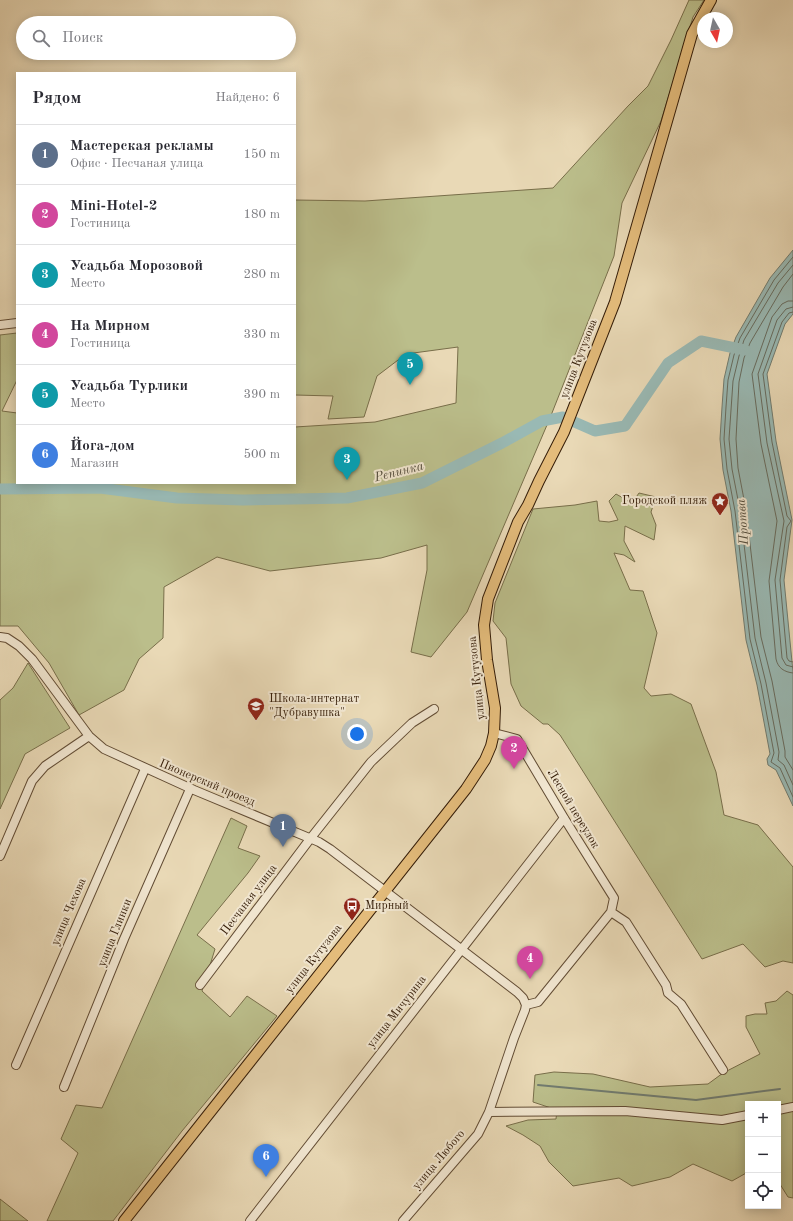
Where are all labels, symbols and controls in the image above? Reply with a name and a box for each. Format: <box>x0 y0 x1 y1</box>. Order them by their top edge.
north arrow <box>697 12 733 48</box>
search box <box>16 16 296 60</box>
icon: search <box>30 27 52 49</box>
text: Поиск <box>62 31 103 46</box>
text: Рядом <box>32 90 81 107</box>
text: Найдено: 6 <box>216 91 280 104</box>
text: Мастерская рекламы <box>70 139 214 154</box>
text: 1 <box>41 148 49 161</box>
text: 150 m <box>243 148 280 161</box>
text: Офис · Песчаная улица <box>70 157 203 170</box>
text: Mini-Hotel-2 <box>70 199 157 214</box>
text: 2 <box>41 208 49 221</box>
text: 180 m <box>243 208 280 221</box>
text: Гостиница <box>70 217 130 230</box>
text: Усадьба Морозовой <box>70 259 203 274</box>
text: 3 <box>41 268 49 281</box>
text: 280 m <box>243 268 280 281</box>
text: Место <box>70 277 105 290</box>
street label: улица Кутузова <box>558 318 600 400</box>
text: На Мирном <box>70 319 150 334</box>
text: 4 <box>41 328 49 341</box>
text: 330 m <box>243 328 280 341</box>
text: Гостиница <box>70 337 130 350</box>
pin: 5 <box>397 352 423 385</box>
text: Усадьба Турлики <box>70 379 188 394</box>
text: 5 <box>41 388 49 401</box>
text: 390 m <box>243 388 280 401</box>
text: Место <box>70 397 105 410</box>
text: Йога-дом <box>70 439 135 454</box>
pin: 3 <box>334 447 360 480</box>
text: 6 <box>41 448 49 461</box>
text: 500 m <box>243 448 280 461</box>
text: Магазин <box>70 457 119 470</box>
water label: Репинка <box>372 460 425 485</box>
place icon: Городской пляж <box>710 491 730 516</box>
place label: Городской пляж <box>622 495 707 507</box>
water label: Протва <box>735 498 751 547</box>
street label: улица Кутузова <box>467 636 487 720</box>
place label: Школа-интернат "Дубравушка" <box>269 693 360 719</box>
school or university icon: Школа-интернат "Дубравушка" <box>246 696 266 721</box>
your location <box>347 724 367 744</box>
pin: 2 <box>501 736 527 769</box>
street label: Пионерский проезд <box>157 757 257 809</box>
street label: Лесной переулок <box>545 767 601 851</box>
pin: 1 <box>270 814 296 847</box>
street label: Песчаная улица <box>219 862 279 938</box>
street label: улица Чехова <box>49 876 89 947</box>
bus stop icon: Мирный <box>342 896 362 921</box>
street label: улица Глинки <box>96 897 134 969</box>
place label: Мирный <box>365 900 409 912</box>
street label: улица Кутузова <box>283 922 345 996</box>
pin: 4 <box>517 946 543 979</box>
street label: улица Мичурина <box>365 974 429 1050</box>
map controls <box>745 1101 781 1209</box>
button: + <box>745 1101 781 1137</box>
street label: улица Любого <box>411 1128 467 1192</box>
button: − <box>745 1137 781 1173</box>
pin: 6 <box>253 1144 279 1177</box>
button: locate <box>745 1173 781 1209</box>

